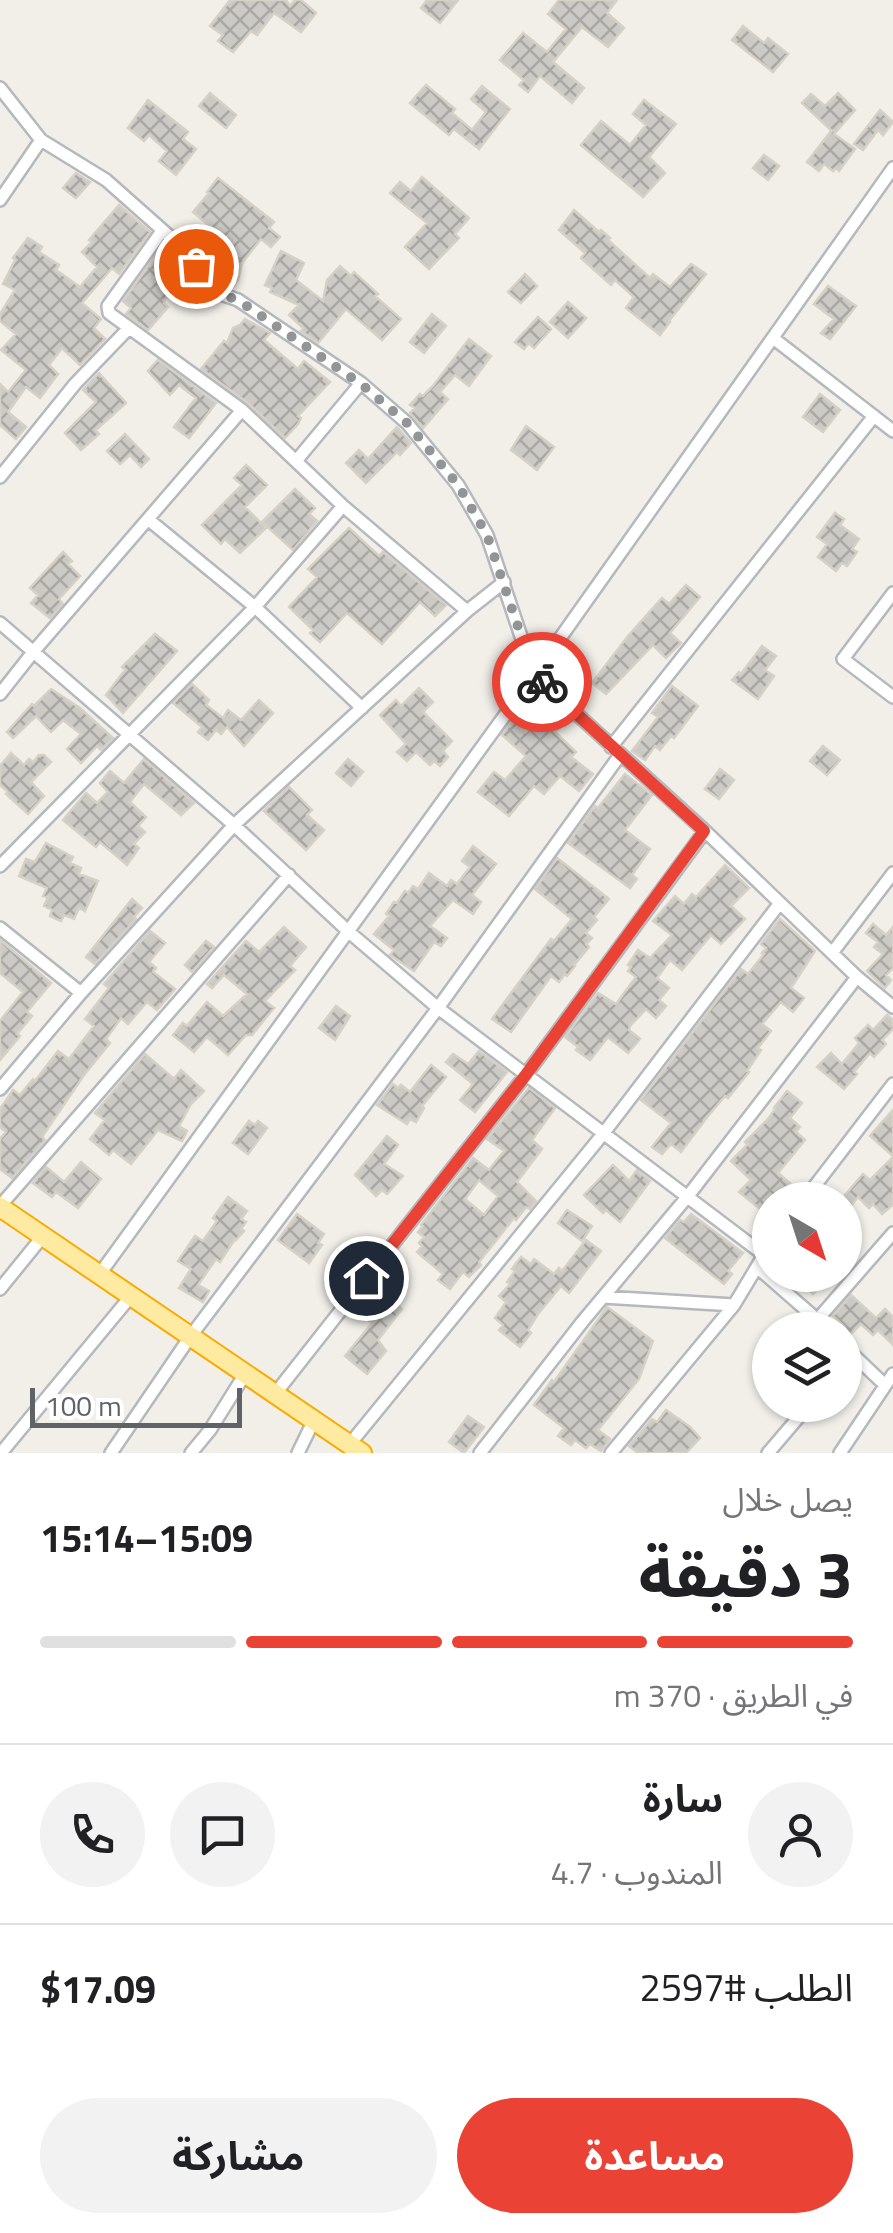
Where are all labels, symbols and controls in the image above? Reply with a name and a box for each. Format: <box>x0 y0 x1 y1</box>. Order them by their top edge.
pin <box>154 224 239 309</box>
icon: bag <box>169 239 224 294</box>
courier <box>492 632 592 732</box>
icon: bike <box>515 655 570 710</box>
north arrow <box>752 1182 862 1292</box>
map controls <box>752 1182 862 1422</box>
pin <box>324 1236 409 1321</box>
icon: home <box>339 1251 394 1306</box>
button: layers <box>752 1312 862 1422</box>
scale bar <box>30 1383 242 1428</box>
text: 100 m <box>45 1384 122 1427</box>
text: يصل خلال <box>722 1475 853 1523</box>
text: 15:09–15:14 <box>40 1509 253 1567</box>
text: 3 دقيقة <box>639 1523 853 1622</box>
text: في الطريق · 370 m <box>614 1671 853 1719</box>
text: سارة <box>643 1769 723 1827</box>
button: phone <box>40 1782 145 1887</box>
button: chat <box>170 1782 275 1887</box>
button: person <box>748 1782 853 1887</box>
text: المندوب · 4.7 <box>551 1848 723 1896</box>
text: الطلب #2597 <box>639 1958 853 2016</box>
text: $17.09 <box>40 1960 156 2018</box>
button: مشاركة <box>40 2098 437 2213</box>
button: مساعدة <box>457 2098 853 2213</box>

